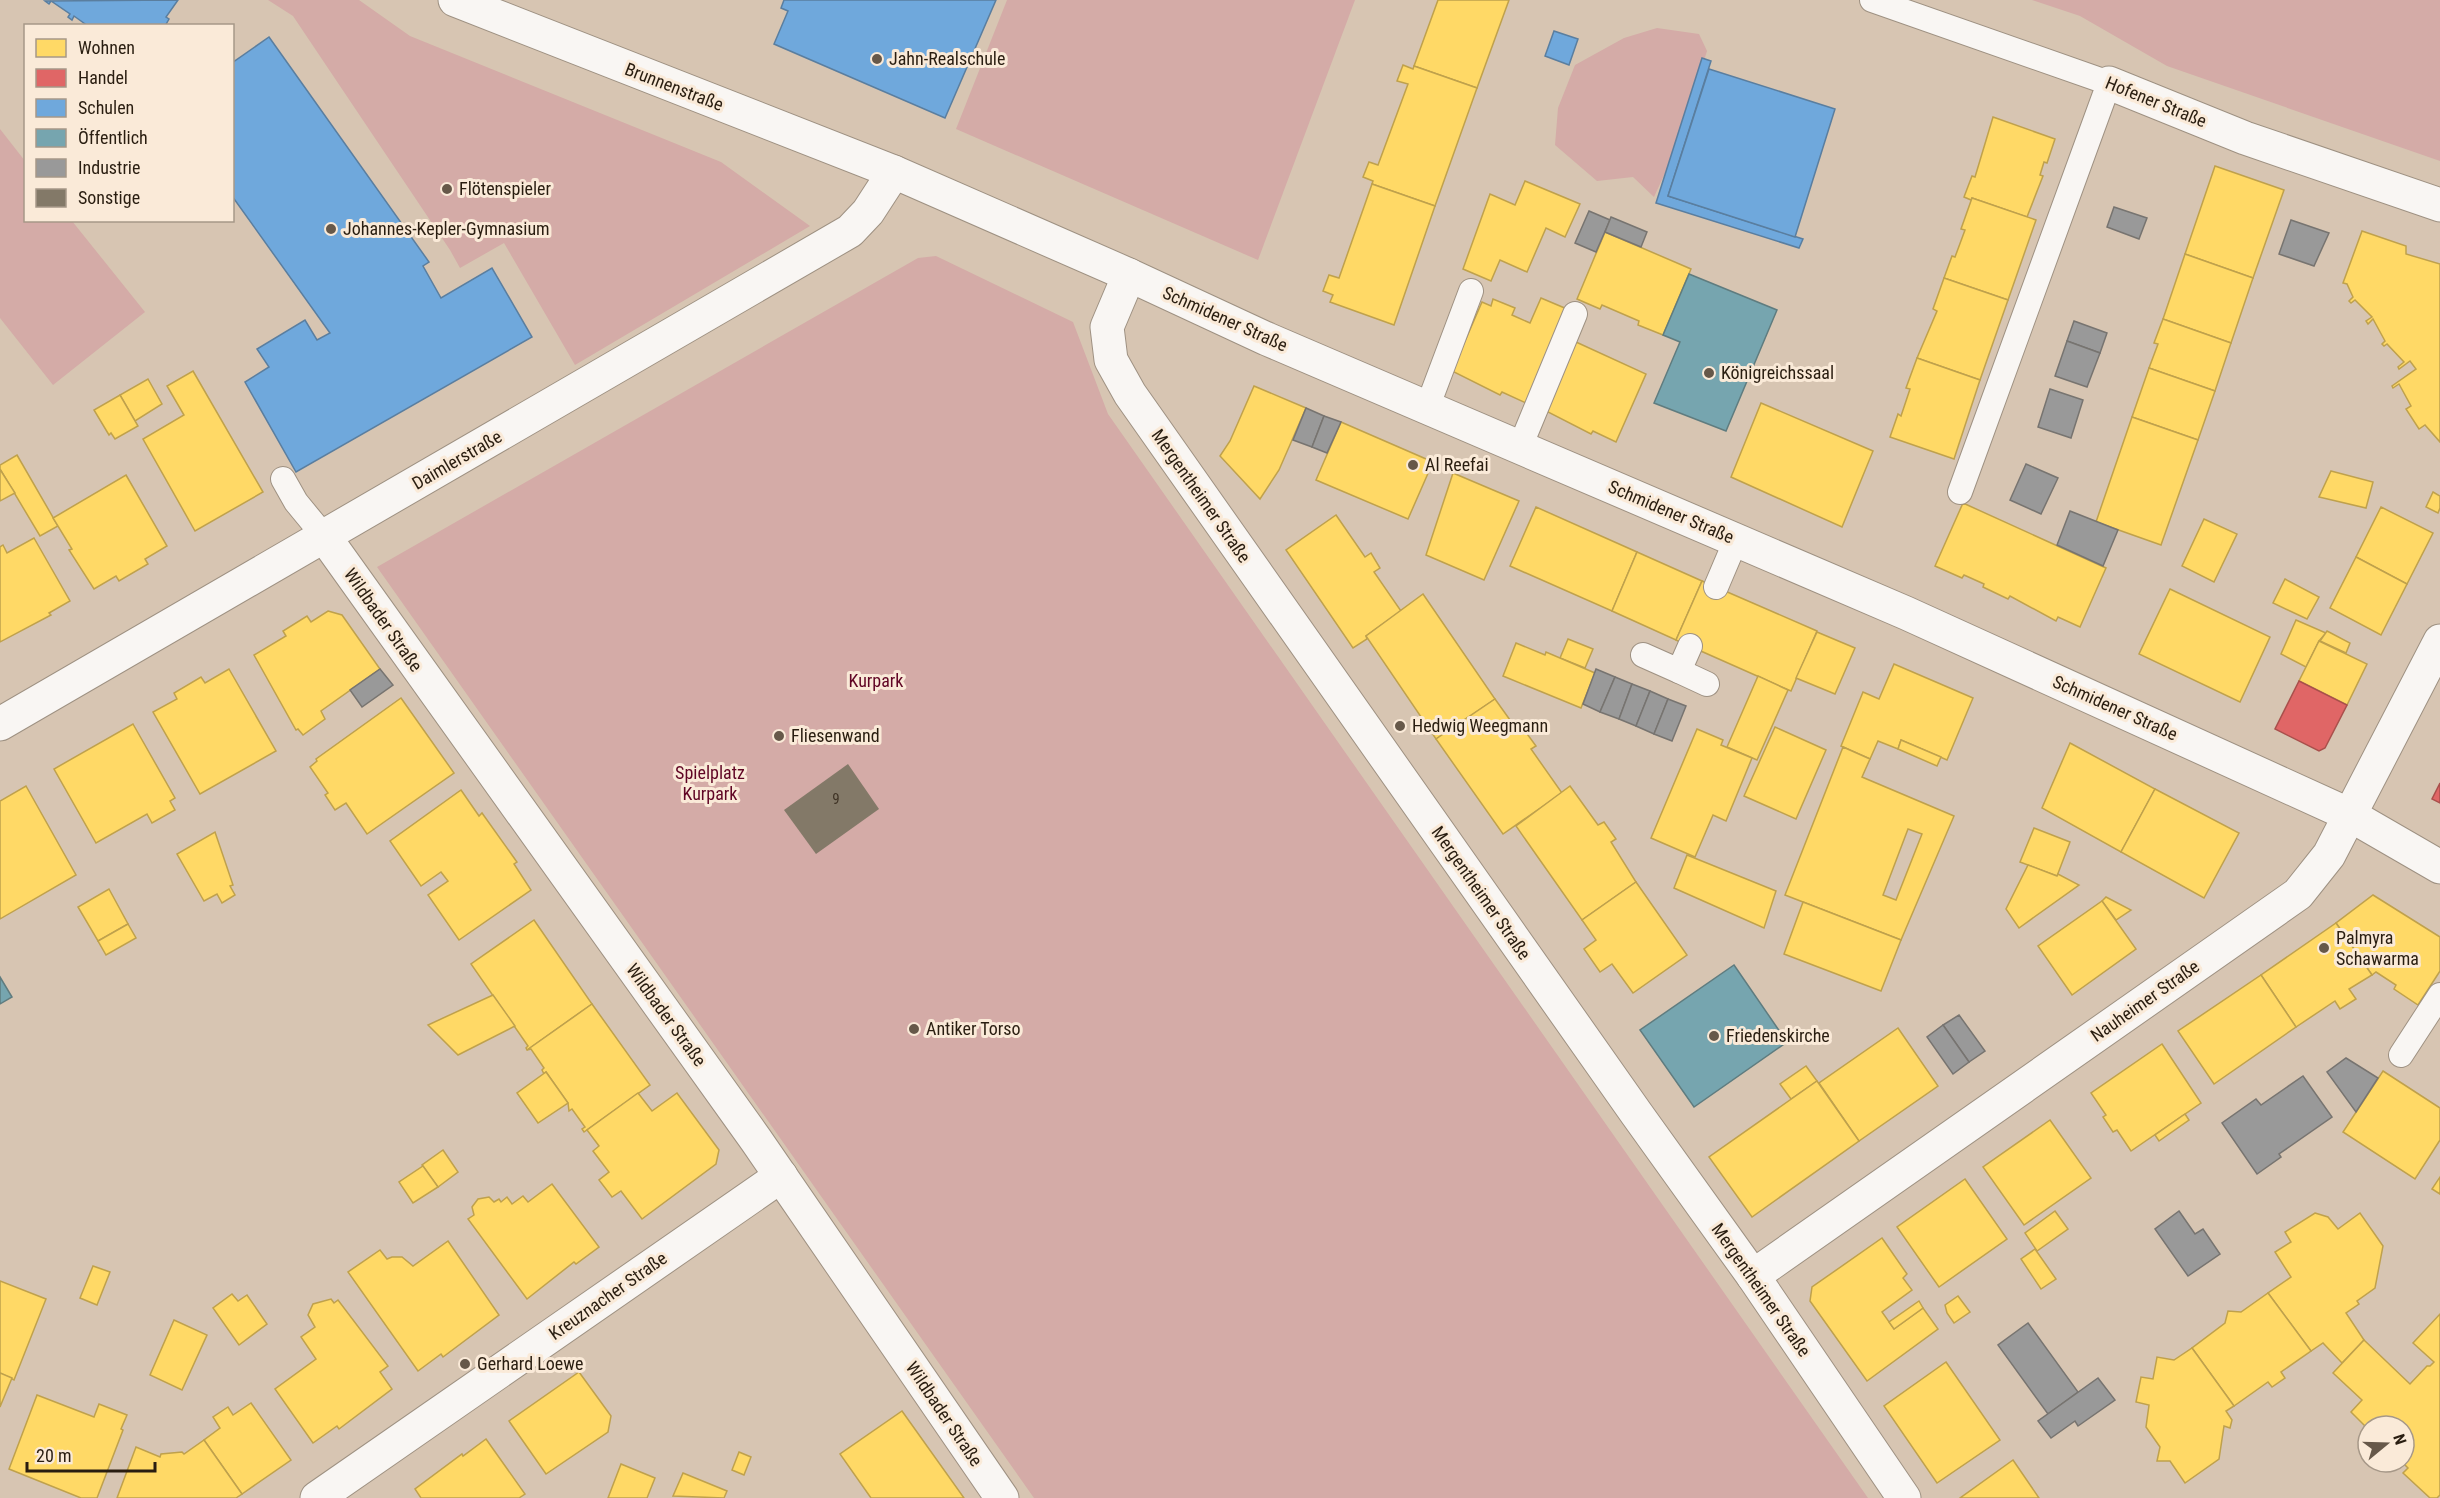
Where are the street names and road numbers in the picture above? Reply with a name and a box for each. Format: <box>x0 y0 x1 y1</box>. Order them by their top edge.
street label: Brunnenstraße <box>622 58 726 115</box>
street label: Hofener Straße <box>2103 72 2210 131</box>
street label: Schmidener Straße <box>1160 282 1291 355</box>
street label: Mergentheimer Straße <box>1148 425 1255 566</box>
street label: Daimlerstraße <box>408 426 505 494</box>
street label: Schmidener Straße <box>1605 476 1737 547</box>
street label: Wildbader Straße <box>340 564 427 676</box>
street label: Schmidener Straße <box>2050 671 2181 744</box>
street label: Mergentheimer Straße <box>1428 822 1535 963</box>
street label: Nauheimer Straße <box>2086 955 2203 1046</box>
street label: Wildbader Straße <box>622 959 711 1070</box>
street label: Mergentheimer Straße <box>1708 1219 1815 1360</box>
street label: Kreuznacher Straße <box>545 1247 671 1344</box>
street label: Wildbader Straße <box>902 1357 987 1470</box>

